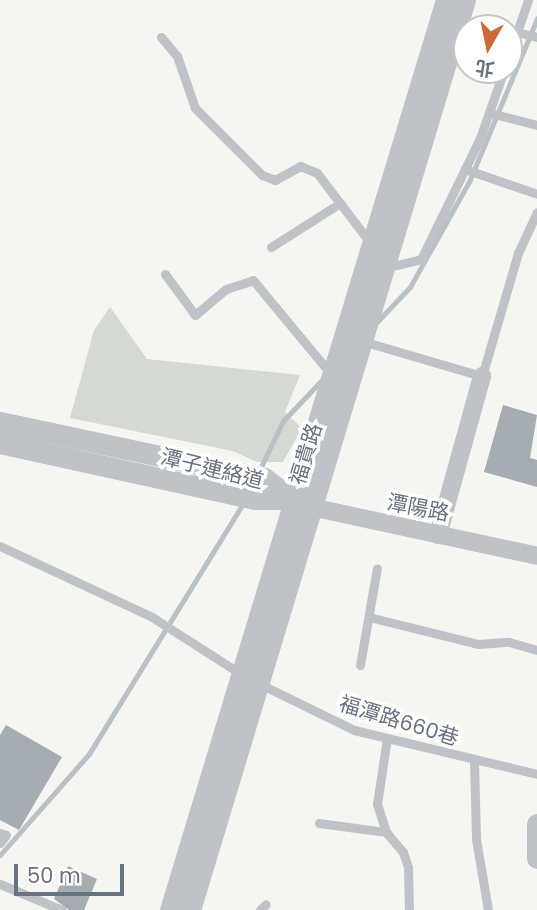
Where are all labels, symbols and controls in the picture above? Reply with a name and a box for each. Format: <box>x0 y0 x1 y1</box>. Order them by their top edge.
north arrow <box>453 14 523 84</box>
text: 北 <box>473 53 496 83</box>
street label: 福貴路 <box>285 420 327 488</box>
street label: 潭子連絡道 <box>158 444 266 494</box>
street label: 潭陽路 <box>385 490 451 526</box>
street label: 福潭路660巷 <box>336 691 462 751</box>
scale bar <box>18 850 128 894</box>
text: 50 m <box>27 861 81 890</box>

